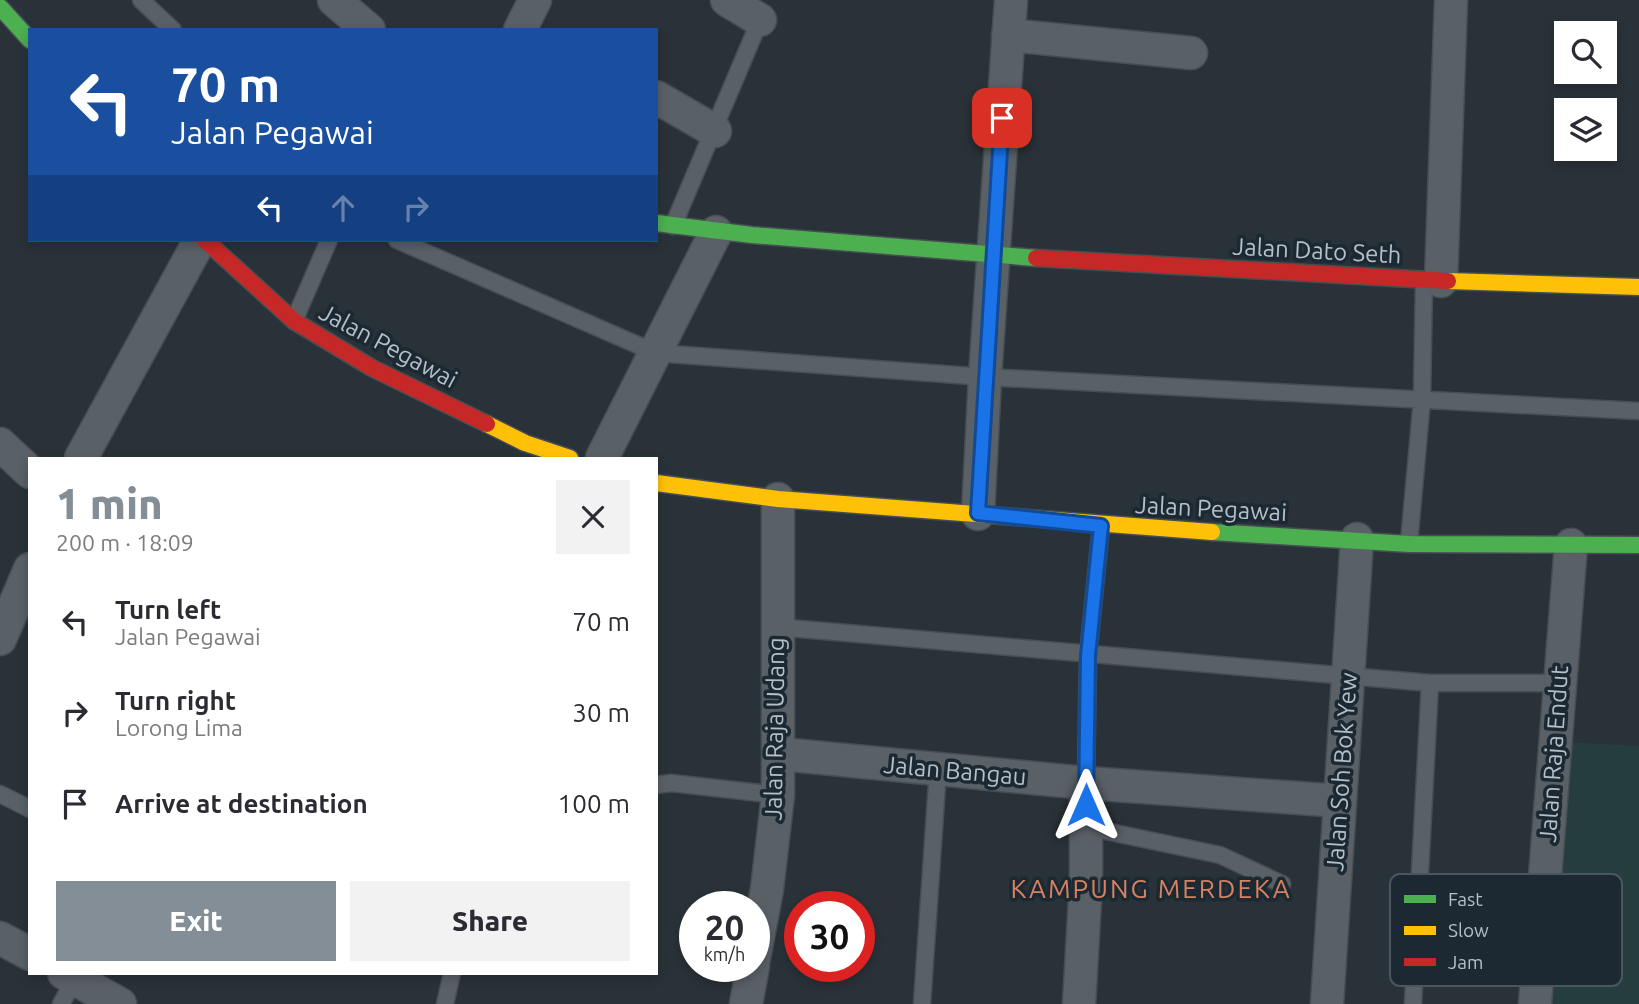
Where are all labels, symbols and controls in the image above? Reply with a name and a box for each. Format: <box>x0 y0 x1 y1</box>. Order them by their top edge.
map controls <box>1554 21 1617 161</box>
button: search <box>1554 21 1617 84</box>
icon: left <box>56 56 147 147</box>
text: 70 m <box>171 56 280 111</box>
pin <box>972 88 1032 148</box>
button: layers <box>1554 98 1617 161</box>
icon: arrive <box>983 99 1021 137</box>
text: Jalan Pegawai <box>171 114 374 150</box>
icon: left <box>251 189 289 227</box>
icon: ahead <box>324 189 362 227</box>
icon: right <box>397 189 435 227</box>
street label: Jalan Dato Seth <box>1232 233 1402 268</box>
street label: Jalan Pegawai <box>315 298 462 393</box>
text: 1 min <box>56 480 163 527</box>
button: close <box>556 480 630 554</box>
street label: Jalan Pegawai <box>1134 491 1288 526</box>
text: 200 m · 18:09 <box>56 530 194 555</box>
text: Turn left <box>115 595 221 624</box>
icon: left <box>56 603 94 641</box>
text: 70 m <box>572 607 630 636</box>
text: Jalan Pegawai <box>115 624 261 649</box>
street label: Jalan Raja Udang <box>759 637 790 821</box>
street label: Jalan Raja Endut <box>1534 664 1573 843</box>
street label: Jalan Soh Bok Yew <box>1321 671 1362 872</box>
text: Turn right <box>115 686 236 715</box>
icon: right <box>56 694 94 732</box>
text: 30 m <box>572 698 630 727</box>
text: Lorong Lima <box>115 715 243 740</box>
street label: Jalan Bangau <box>883 751 1028 790</box>
position arrow <box>1049 768 1123 842</box>
icon: arrive <box>56 785 94 823</box>
text: Arrive at destination <box>115 789 368 818</box>
text: 100 m <box>558 789 630 818</box>
district label: KAMPUNG MERDEKA <box>1010 874 1292 903</box>
legend <box>1390 874 1622 986</box>
button: Exit <box>56 881 336 961</box>
button: Share <box>350 881 630 961</box>
text: Fast <box>1448 888 1483 910</box>
speed limit sign: 30 <box>784 891 875 982</box>
text: 20 <box>705 907 744 947</box>
text: Slow <box>1448 919 1489 941</box>
text: km/h <box>704 944 745 964</box>
text: Jam <box>1448 951 1484 973</box>

